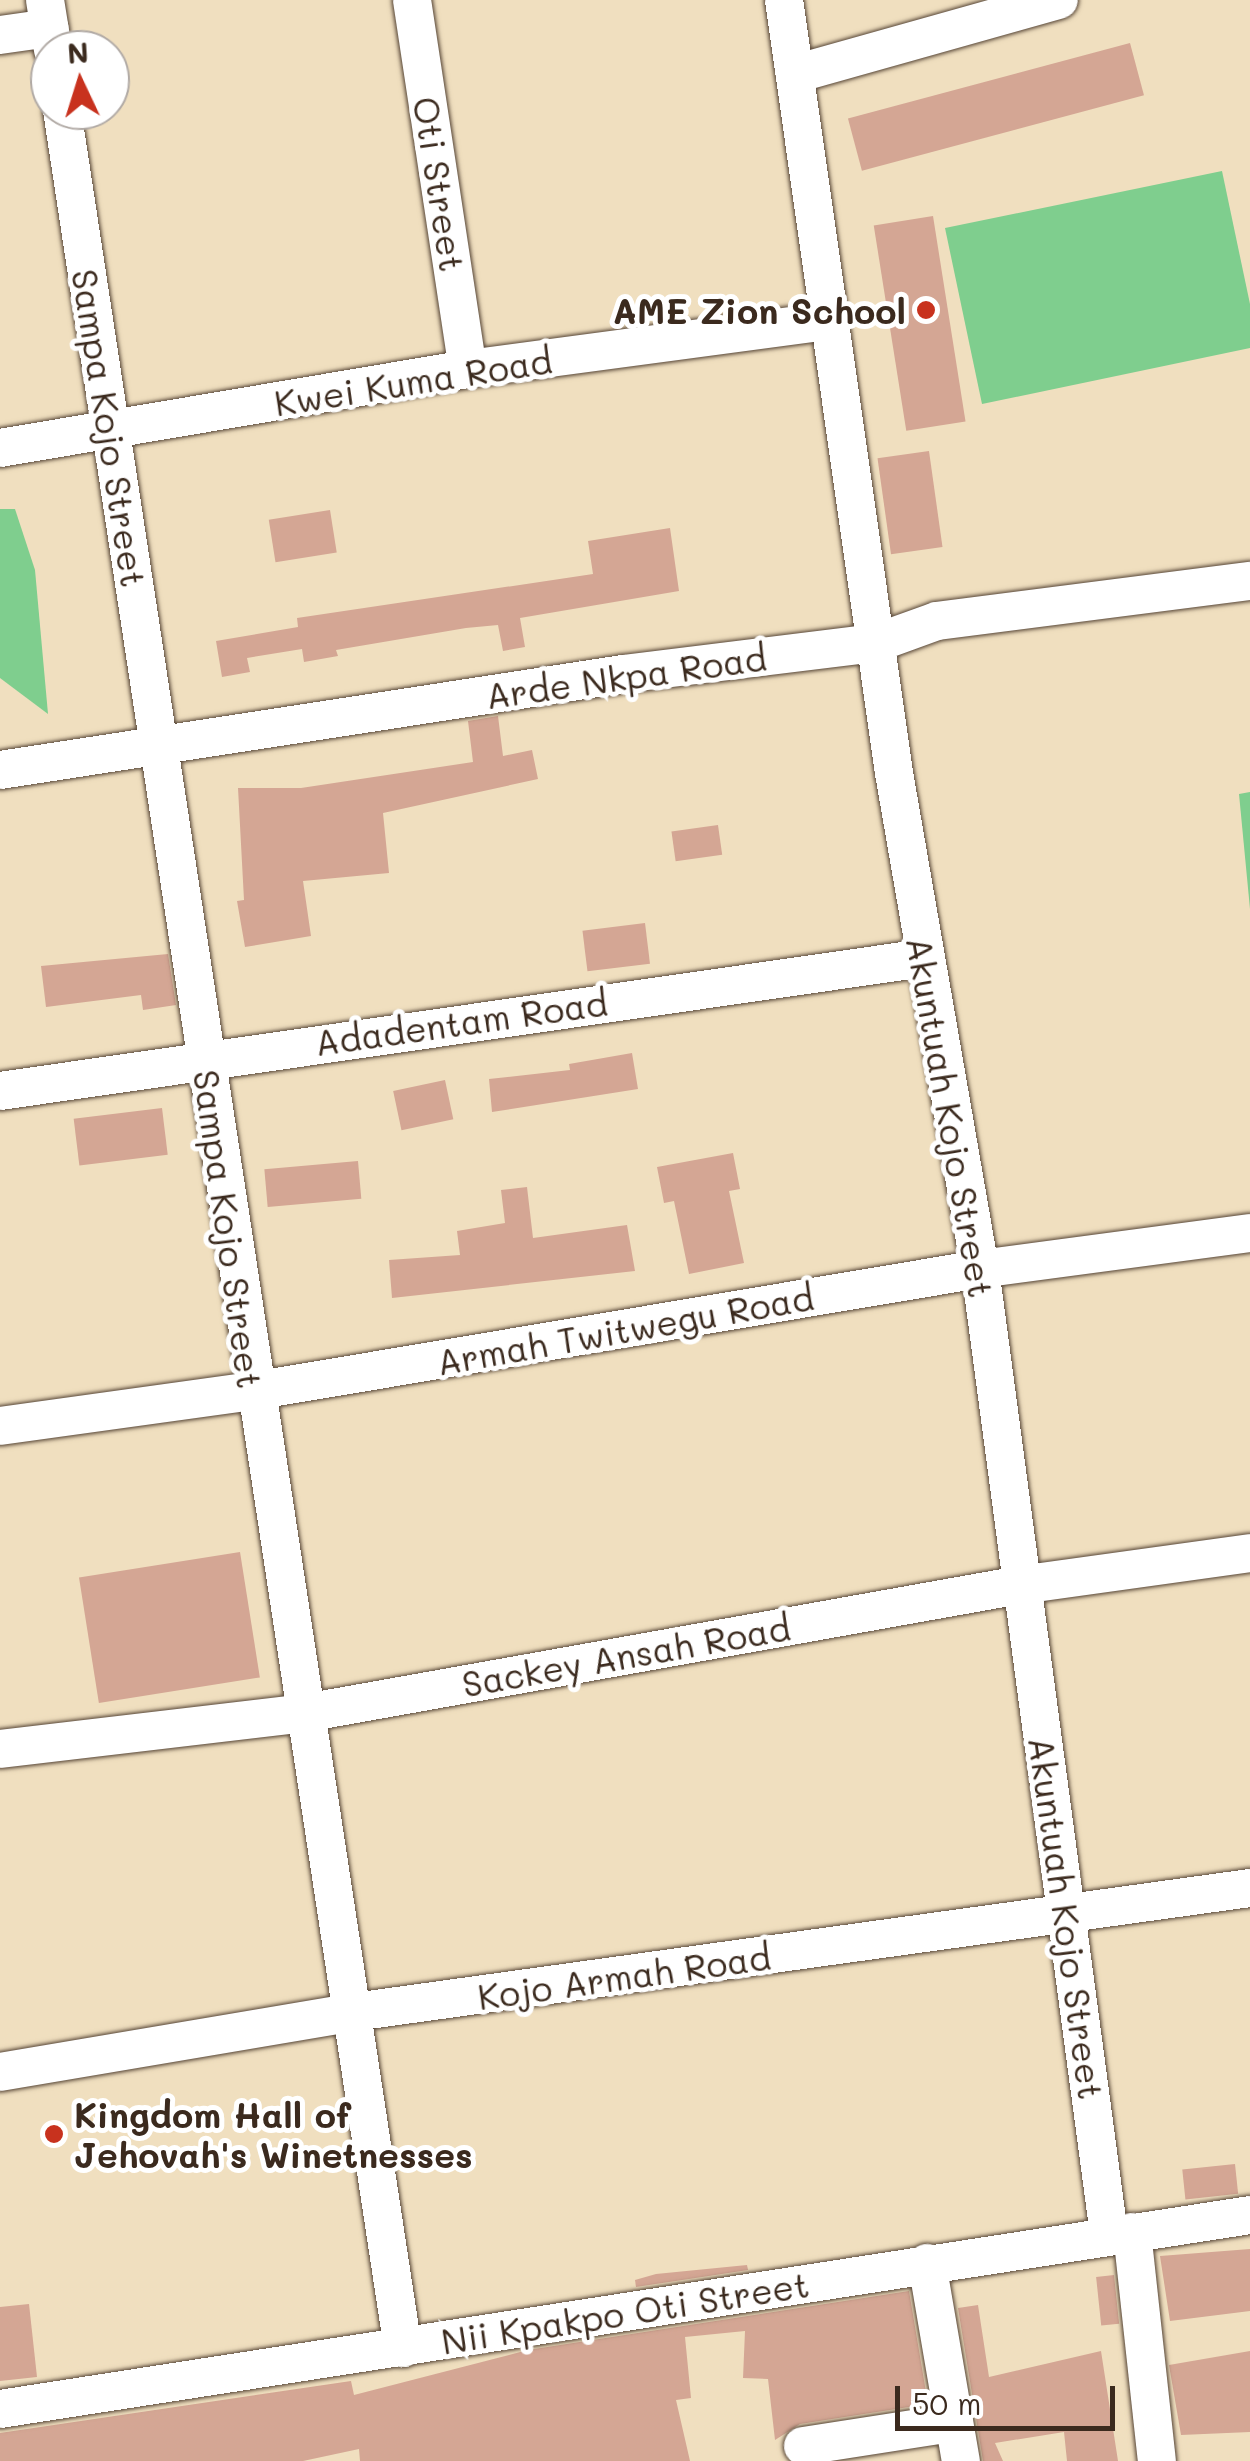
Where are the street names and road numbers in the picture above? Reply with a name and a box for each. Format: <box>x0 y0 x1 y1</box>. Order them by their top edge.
street label: Oti Street <box>405 94 475 274</box>
street label: Sampa Kojo Street <box>64 266 156 590</box>
street label: Kwei Kuma Road <box>271 338 555 424</box>
street label: Arde Nkpa Road <box>483 636 769 716</box>
street label: Akuntuah Kojo Street <box>899 933 1003 1301</box>
street label: Adadentam Road <box>312 981 610 1063</box>
street label: Sampa Kojo Street <box>186 1067 272 1391</box>
street label: Armah Twitwegu Road <box>433 1275 817 1383</box>
street label: Sackey Ansah Road <box>459 1605 793 1705</box>
street label: Akuntuah Kojo Street <box>1021 1734 1113 2102</box>
street label: Kojo Armah Road <box>475 1935 773 2017</box>
street label: Nii Kpakpo Oti Street <box>438 2262 812 2362</box>

